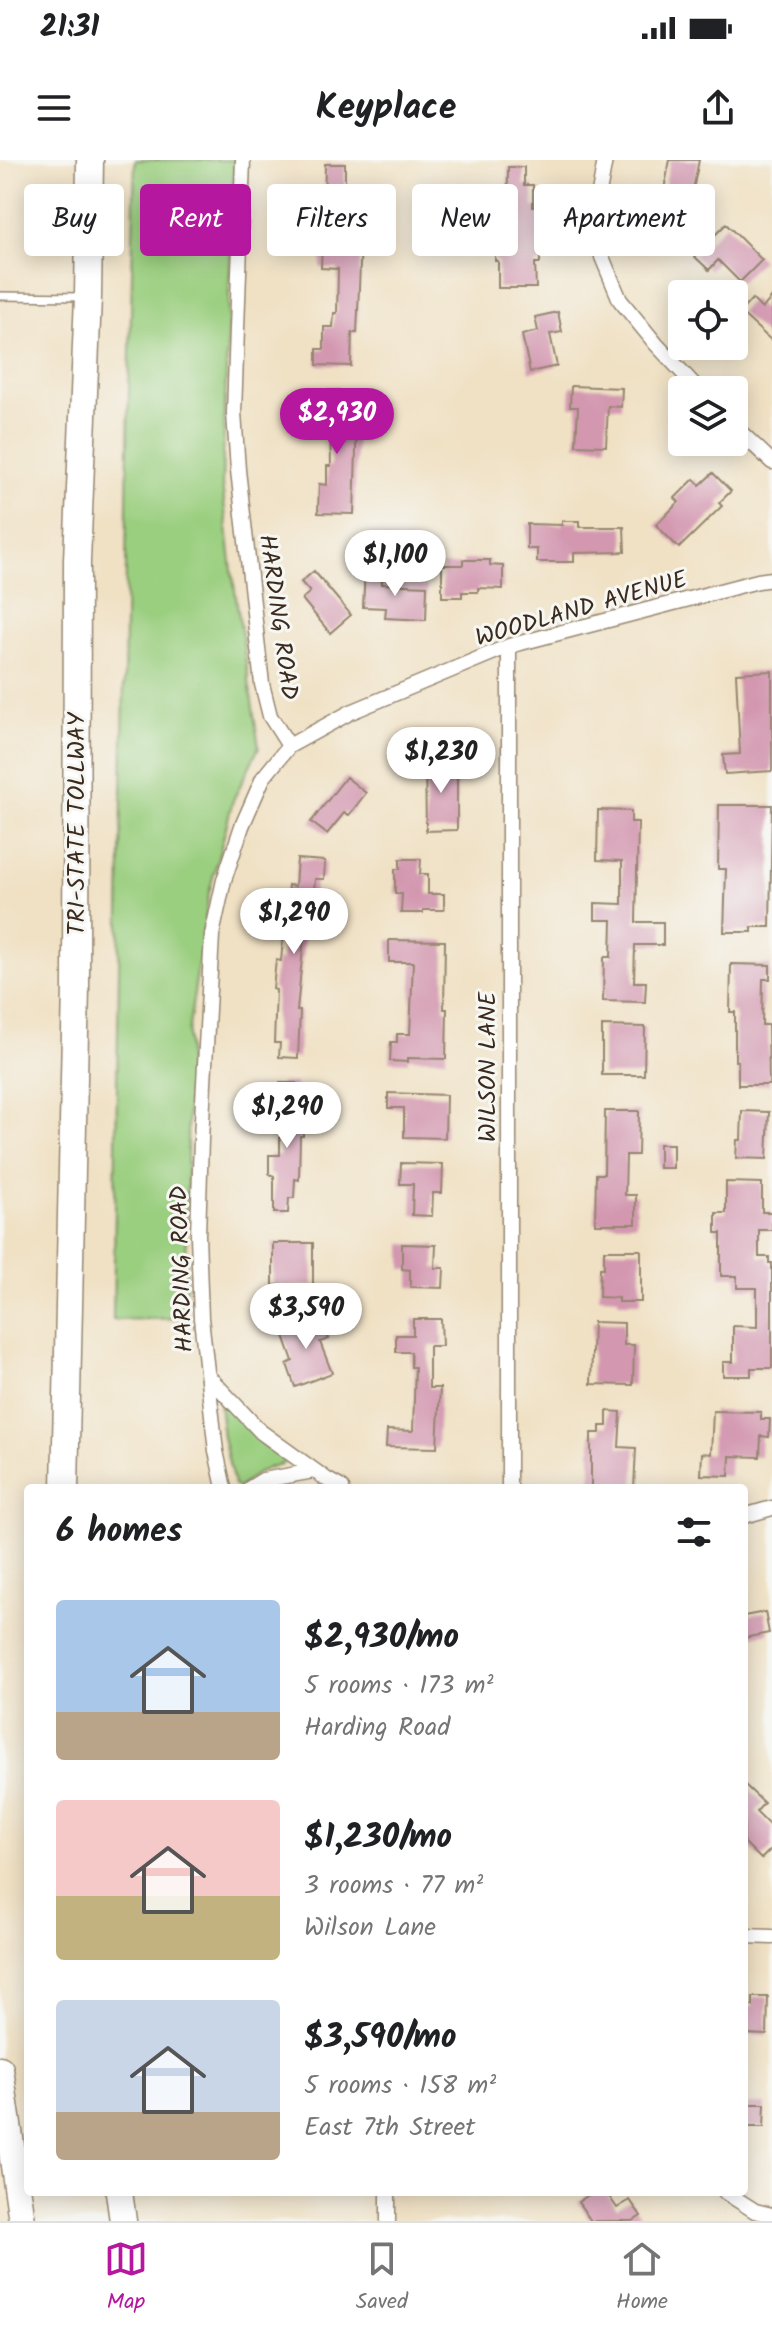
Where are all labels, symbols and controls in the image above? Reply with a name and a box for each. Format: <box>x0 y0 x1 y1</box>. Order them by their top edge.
text: 21:31 <box>40 4 99 52</box>
text: Keyplace <box>316 80 456 137</box>
icon: menu <box>32 86 76 130</box>
icon: share <box>696 86 740 130</box>
chip: Buy <box>24 184 124 256</box>
chip: Rent <box>140 184 251 256</box>
chip: Filters <box>267 184 396 256</box>
chip: New <box>412 184 518 256</box>
chip: Apartment <box>534 184 715 256</box>
map controls <box>668 280 748 456</box>
button: locate <box>668 280 748 360</box>
button: layers <box>668 376 748 456</box>
pin: $2,930 <box>272 388 402 456</box>
text: $2,930 <box>298 393 376 435</box>
pin: $1,100 <box>330 530 460 598</box>
street label: HARDING ROAD <box>247 532 308 703</box>
text: $1,100 <box>363 535 427 577</box>
street label: WOODLAND AVENUE <box>471 560 693 658</box>
street label: TRI-STATE TOLLWAY <box>58 711 97 935</box>
pin: $1,230 <box>376 727 506 795</box>
text: $1,230 <box>405 732 477 774</box>
pin: $1,290 <box>229 888 359 956</box>
text: $1,290 <box>258 893 330 935</box>
street label: WILSON LANE <box>469 991 508 1142</box>
pin: $1,290 <box>222 1082 352 1150</box>
text: $1,290 <box>251 1087 323 1129</box>
street label: HARDING ROAD <box>160 1185 205 1353</box>
pin: $3,590 <box>241 1283 371 1351</box>
text: $3,590 <box>268 1288 344 1330</box>
text: 6 homes <box>56 1505 182 1559</box>
icon: filters <box>672 1510 716 1554</box>
text: $2,930/mo <box>304 1611 459 1665</box>
icon: home <box>120 1632 216 1728</box>
text: 5 rooms · 173 m² <box>304 1665 493 1707</box>
text: Harding Road <box>304 1707 450 1749</box>
text: $1,230/mo <box>304 1811 452 1865</box>
icon: home <box>120 1832 216 1928</box>
text: 3 rooms · 77 m² <box>304 1865 483 1907</box>
text: Wilson Lane <box>304 1907 436 1949</box>
text: $3,590/mo <box>304 2011 456 2065</box>
icon: home <box>120 2032 216 2128</box>
text: 5 rooms · 158 m² <box>304 2065 496 2107</box>
text: East 7th Street <box>304 2107 475 2149</box>
tab: Map <box>104 2237 148 2320</box>
tab: Saved <box>356 2237 408 2320</box>
tab: Home <box>616 2237 668 2320</box>

